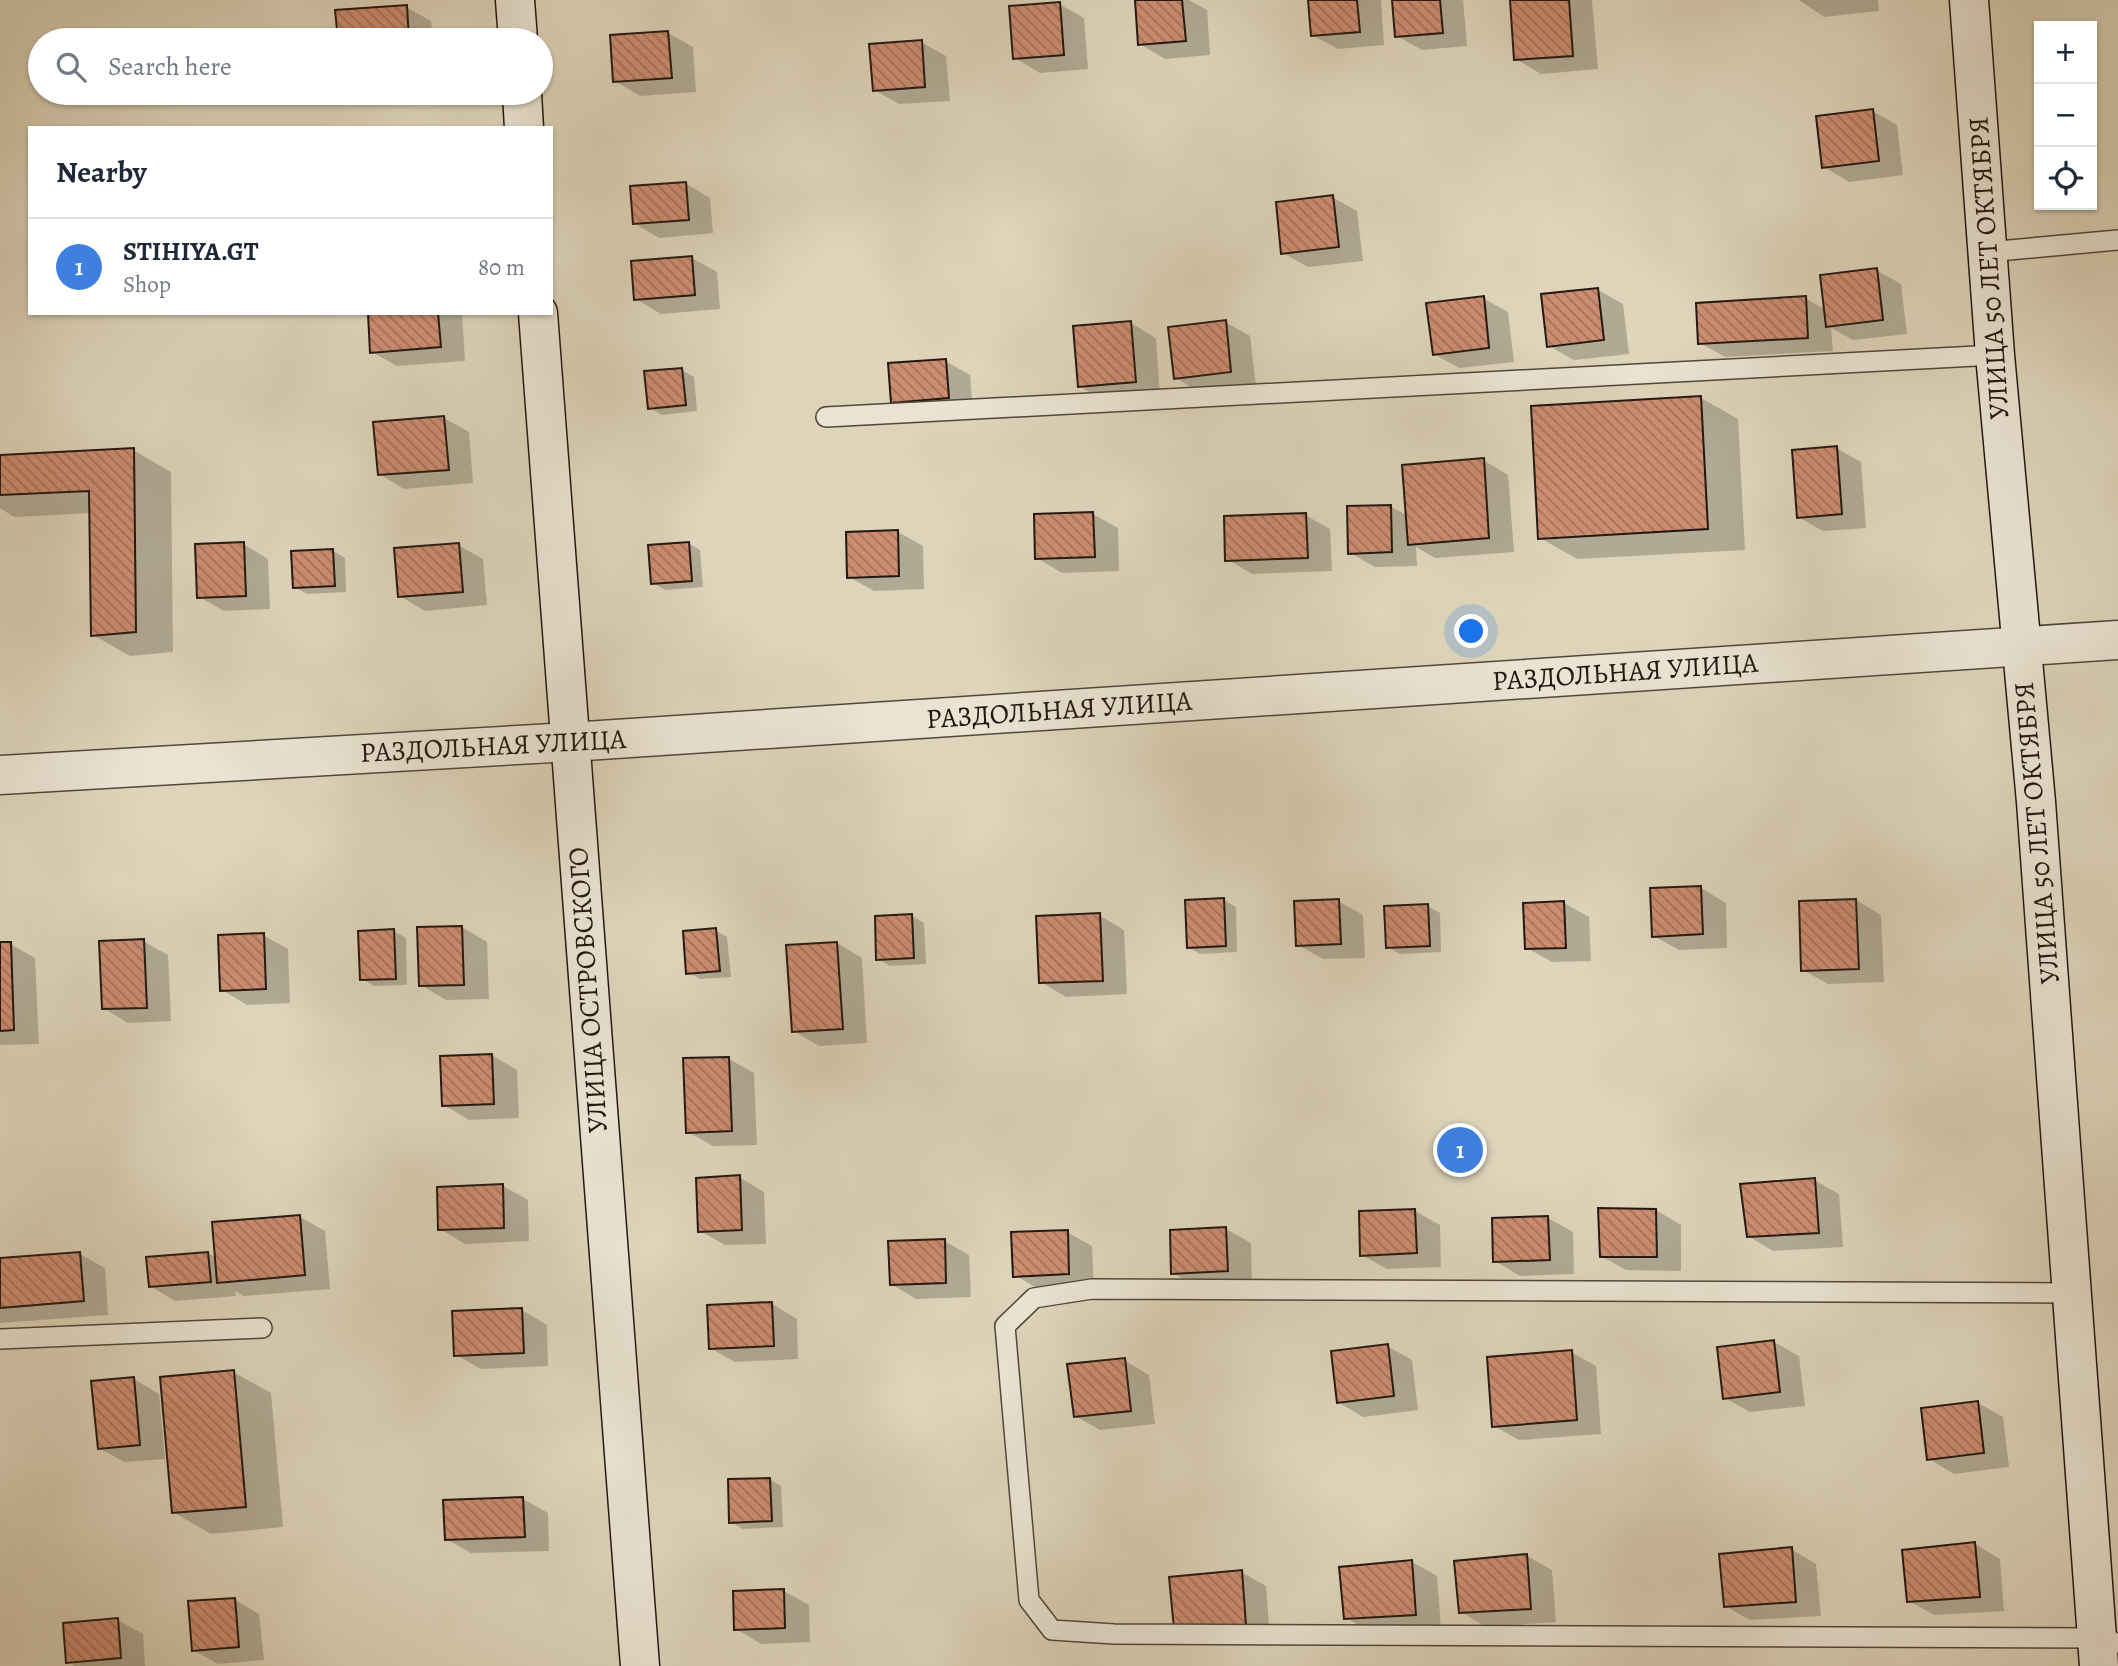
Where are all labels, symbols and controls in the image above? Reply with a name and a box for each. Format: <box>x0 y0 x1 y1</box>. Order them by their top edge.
map controls <box>2034 21 2097 210</box>
button: + <box>2034 21 2097 84</box>
search box <box>28 28 553 105</box>
icon: search <box>52 48 90 86</box>
text: Search here <box>108 49 232 84</box>
button: − <box>2034 84 2097 147</box>
street label: УЛИЦА 50 ЛЕТ ОКТЯБРЯ <box>1959 115 2019 421</box>
button: locate <box>2034 147 2097 210</box>
text: Nearby <box>56 152 147 192</box>
text: STIHIYA.GT <box>123 234 259 269</box>
text: 1 <box>75 252 83 283</box>
text: 80 m <box>478 252 525 283</box>
text: Shop <box>123 269 171 300</box>
your location <box>1454 614 1488 648</box>
street label: РАЗДОЛЬНАЯ УЛИЦА <box>1491 644 1760 700</box>
street label: УЛИЦА 50 ЛЕТ ОКТЯБРЯ <box>2005 680 2069 986</box>
street label: РАЗДОЛЬНАЯ УЛИЦА <box>925 682 1194 738</box>
street label: РАЗДОЛЬНАЯ УЛИЦА <box>359 720 628 772</box>
street label: УЛИЦА ОСТРОВСКОГО <box>559 846 617 1134</box>
pin: 1 <box>1437 1124 1483 1176</box>

